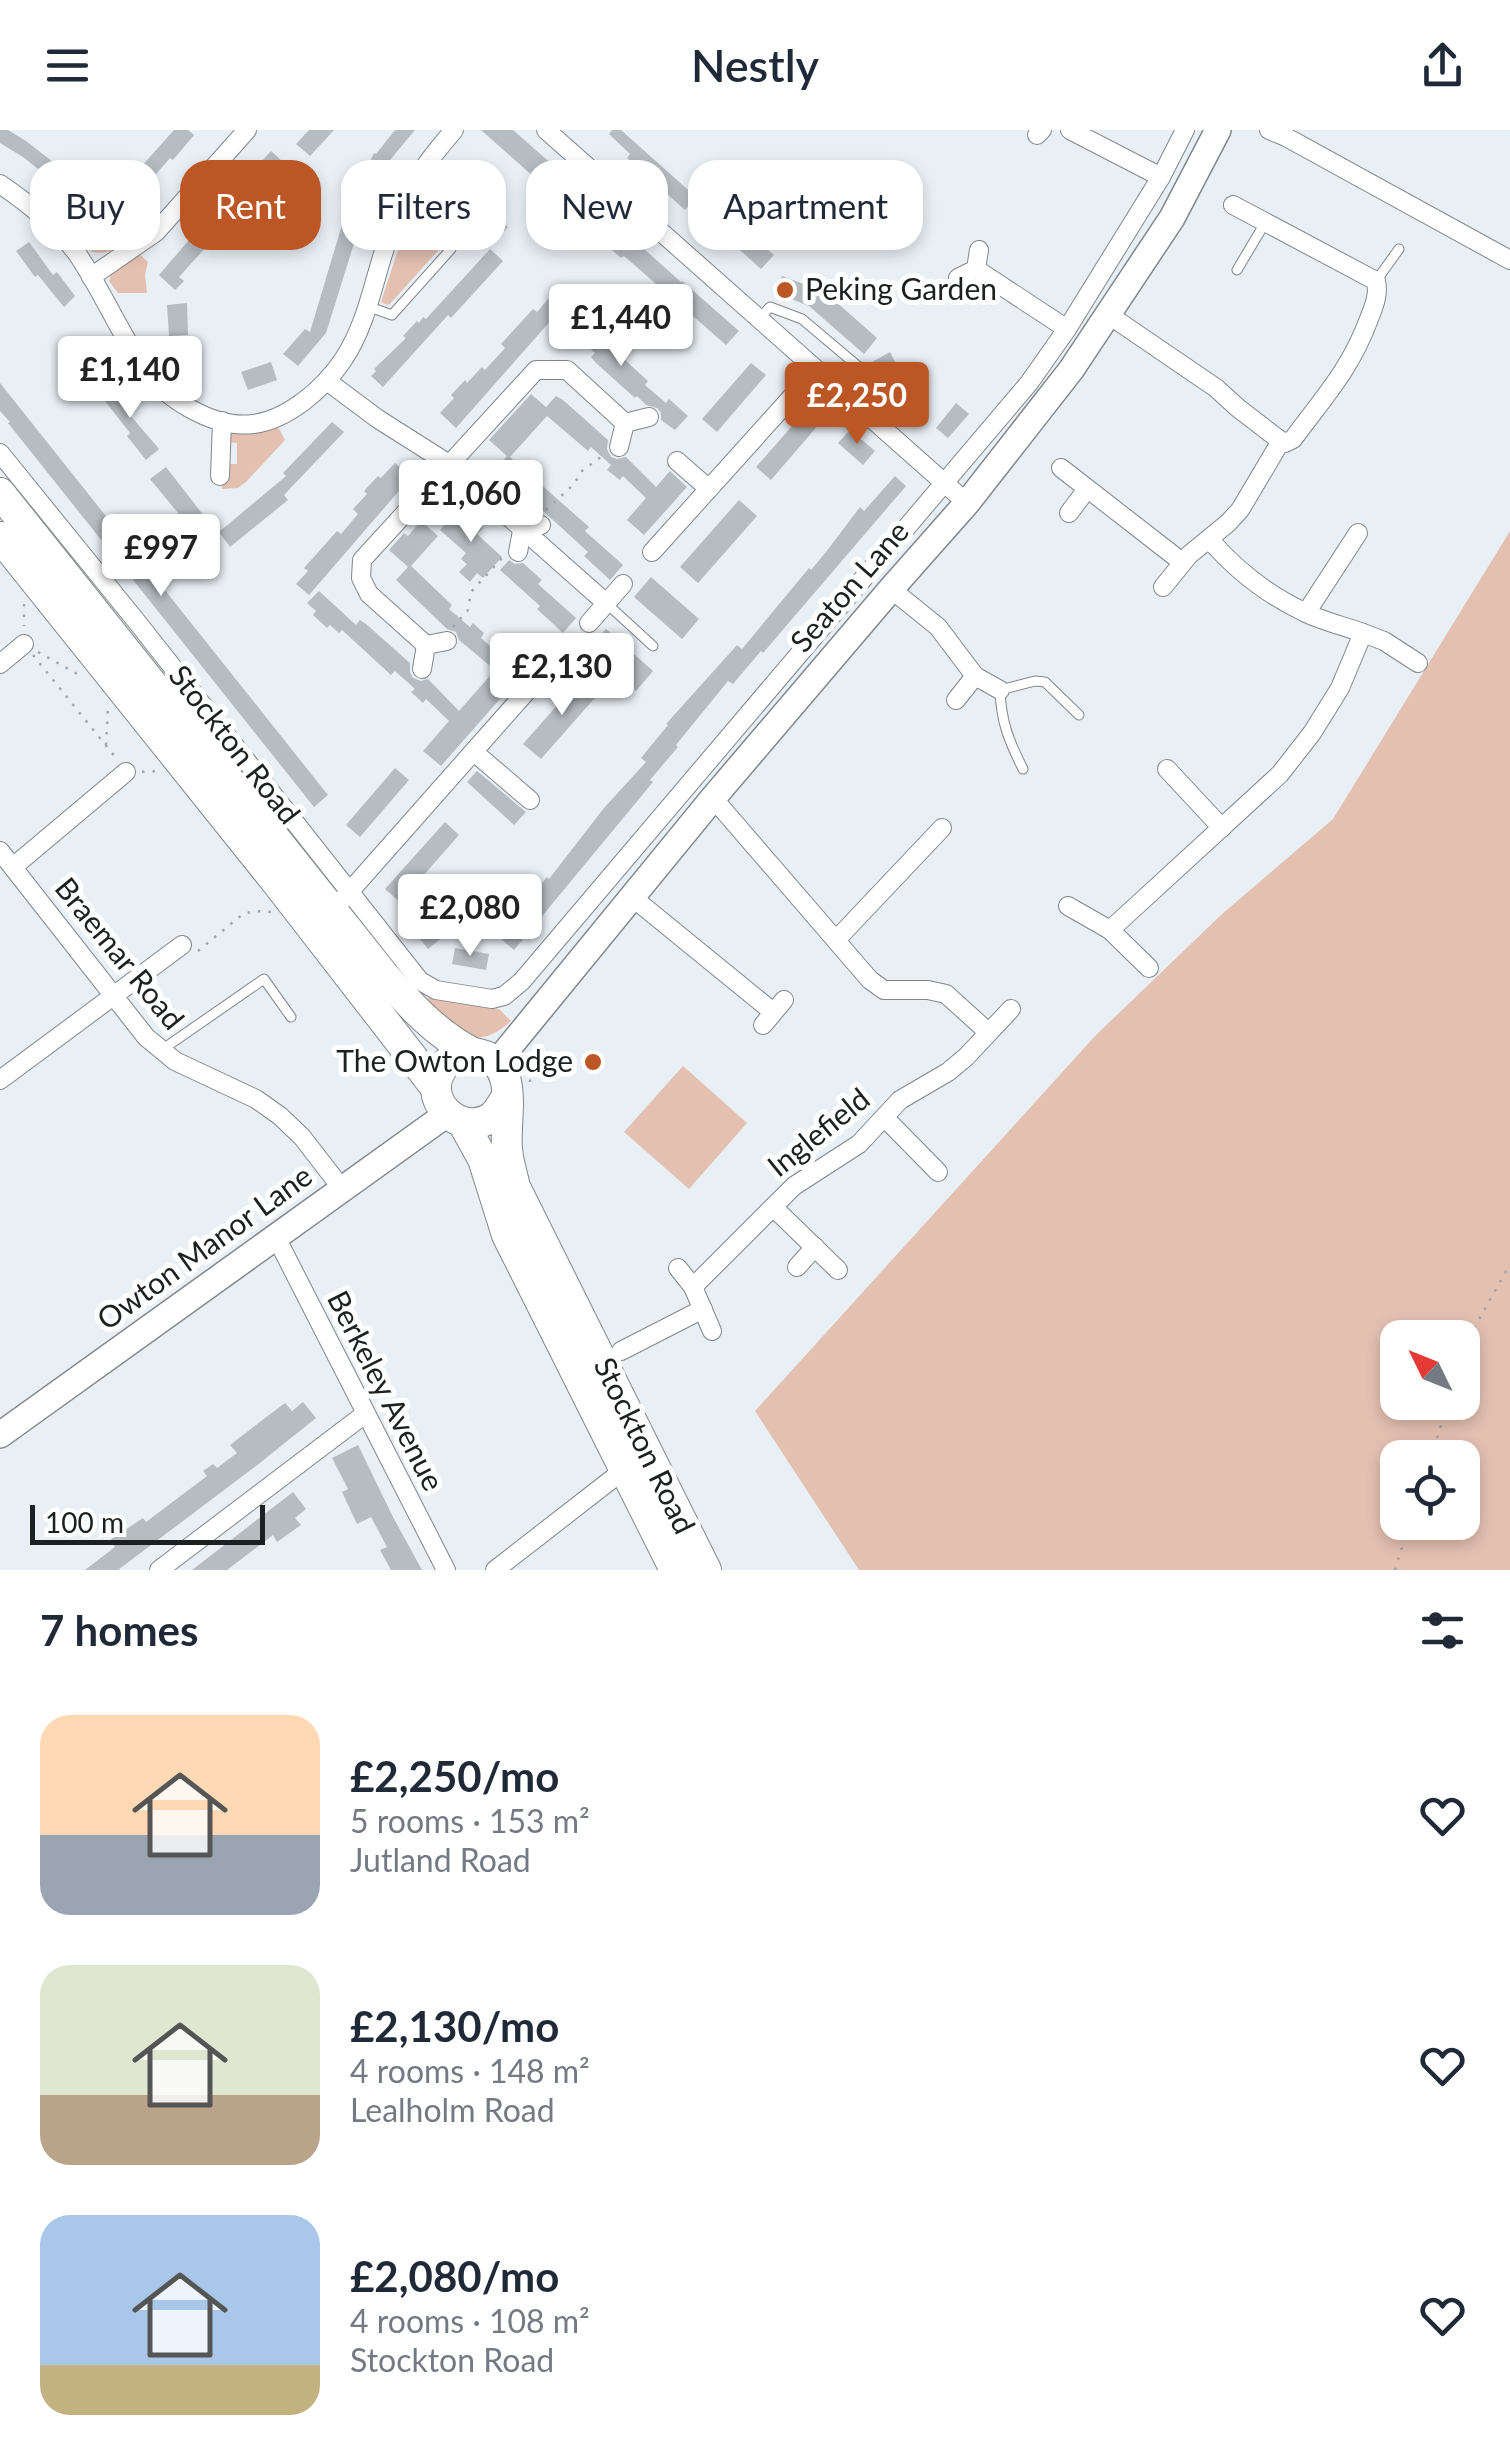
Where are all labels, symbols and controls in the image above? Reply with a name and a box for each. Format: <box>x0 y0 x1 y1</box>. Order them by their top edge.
icon: menu <box>40 38 95 93</box>
text: Nestly <box>691 38 819 92</box>
icon: share <box>1415 38 1470 93</box>
chip: Buy <box>30 160 160 250</box>
chip: Rent <box>180 160 321 250</box>
chip: Filters <box>341 160 506 250</box>
chip: New <box>526 160 668 250</box>
chip: Apartment <box>688 160 923 250</box>
place label: Peking Garden <box>805 270 997 306</box>
marker: Peking Garden <box>774 279 796 301</box>
pin: £1,440 <box>540 284 702 369</box>
text: £1,440 <box>571 297 671 336</box>
pin: £1,140 <box>49 336 211 421</box>
text: £1,140 <box>80 349 180 388</box>
pin: £2,250 <box>776 362 938 447</box>
text: £2,250 <box>807 375 907 414</box>
pin: £1,060 <box>390 460 552 545</box>
text: £1,060 <box>421 473 521 512</box>
street label: Seaton Lane <box>782 513 915 659</box>
pin: £997 <box>102 514 220 599</box>
text: £997 <box>124 527 198 566</box>
pin: £2,130 <box>481 633 643 718</box>
text: £2,130 <box>512 646 612 685</box>
street label: Stockton Road <box>162 657 309 830</box>
street label: Braemar Road <box>48 870 193 1036</box>
pin: £2,080 <box>389 874 551 959</box>
text: £2,080 <box>420 887 520 926</box>
place label: The Owton Lodge <box>336 1042 573 1078</box>
marker: The Owton Lodge <box>582 1051 604 1073</box>
street label: Inglefield <box>760 1080 876 1183</box>
street label: Owton Manor Lane <box>89 1156 318 1336</box>
street label: Berkeley Avenue <box>321 1284 453 1496</box>
north arrow <box>1380 1320 1480 1420</box>
map controls <box>1380 1320 1480 1540</box>
street label: Stockton Road <box>588 1351 704 1539</box>
button: locate <box>1380 1440 1480 1540</box>
scale bar <box>30 1500 265 1544</box>
text: 100 m <box>45 1505 124 1539</box>
icon: filters <box>1415 1603 1470 1658</box>
text: 7 homes <box>40 1605 198 1655</box>
text: £2,250/mo <box>350 1751 559 1801</box>
icon: home <box>120 1755 240 1875</box>
icon: heart <box>1415 1788 1470 1843</box>
text: 5 rooms · 153 m² <box>350 1801 590 1840</box>
text: Jutland Road <box>350 1840 531 1879</box>
text: £2,130/mo <box>350 2001 559 2051</box>
icon: home <box>120 2005 240 2125</box>
icon: heart <box>1415 2038 1470 2093</box>
text: 4 rooms · 148 m² <box>350 2051 590 2090</box>
text: Lealholm Road <box>350 2090 555 2129</box>
text: £2,080/mo <box>350 2251 559 2301</box>
icon: home <box>120 2255 240 2375</box>
icon: heart <box>1415 2288 1470 2343</box>
text: 4 rooms · 108 m² <box>350 2301 590 2340</box>
text: Stockton Road <box>350 2340 554 2379</box>

